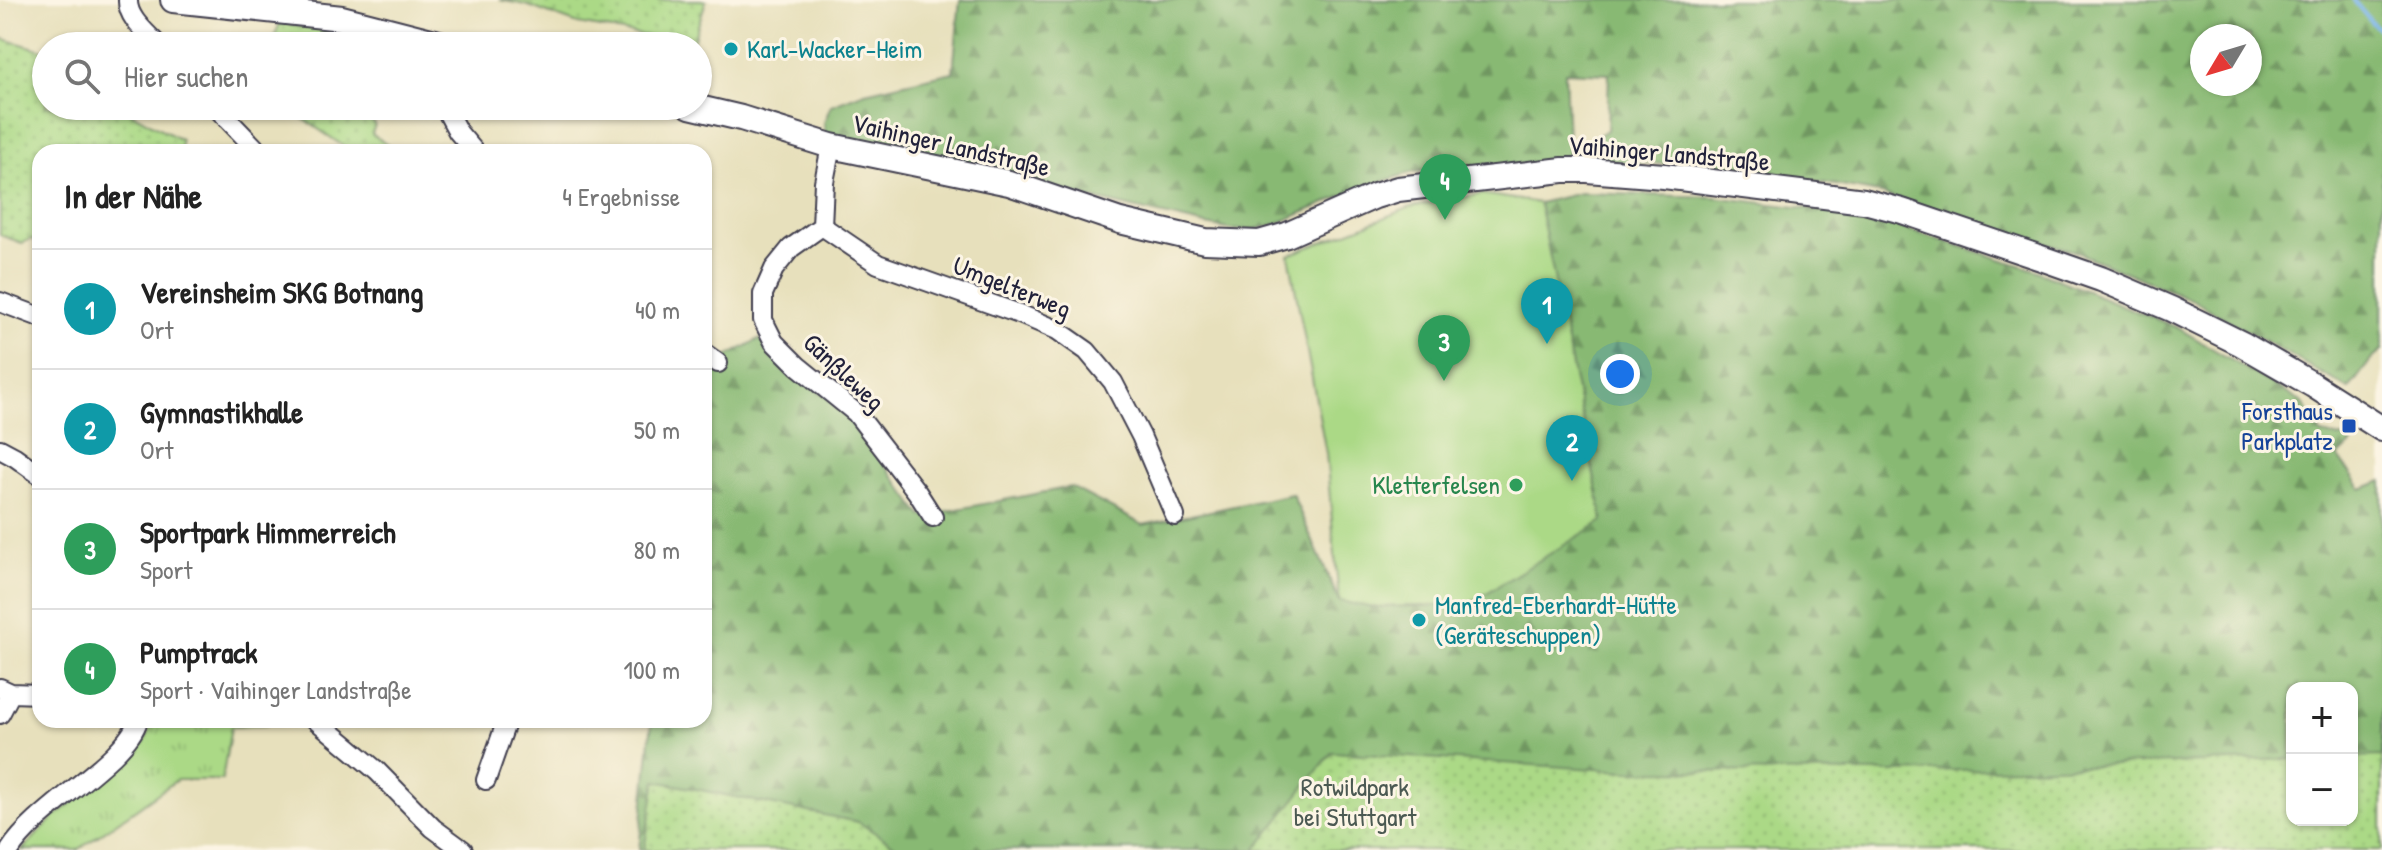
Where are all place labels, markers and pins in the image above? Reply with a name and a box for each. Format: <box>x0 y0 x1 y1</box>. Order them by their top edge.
place label: Karl-Wacker-Heim <box>747 31 922 66</box>
marker: Karl-Wacker-Heim <box>722 40 740 58</box>
pin: 4 <box>1419 154 1471 220</box>
pin: 1 <box>1521 278 1573 344</box>
pin: 3 <box>1418 315 1470 381</box>
place label: Forsthaus Parkplatz <box>2241 393 2333 458</box>
pin: 2 <box>1546 415 1598 481</box>
marker: Forsthaus Parkplatz <box>2340 417 2358 435</box>
place label: Kletterfelsen <box>1372 467 1500 502</box>
marker: Kletterfelsen <box>1507 476 1525 494</box>
place label: Manfred-Eberhardt-Hütte (Geräteschuppen) <box>1435 587 1677 652</box>
marker: Manfred-Eberhardt-Hütte (Geräteschuppen) <box>1410 611 1428 629</box>

